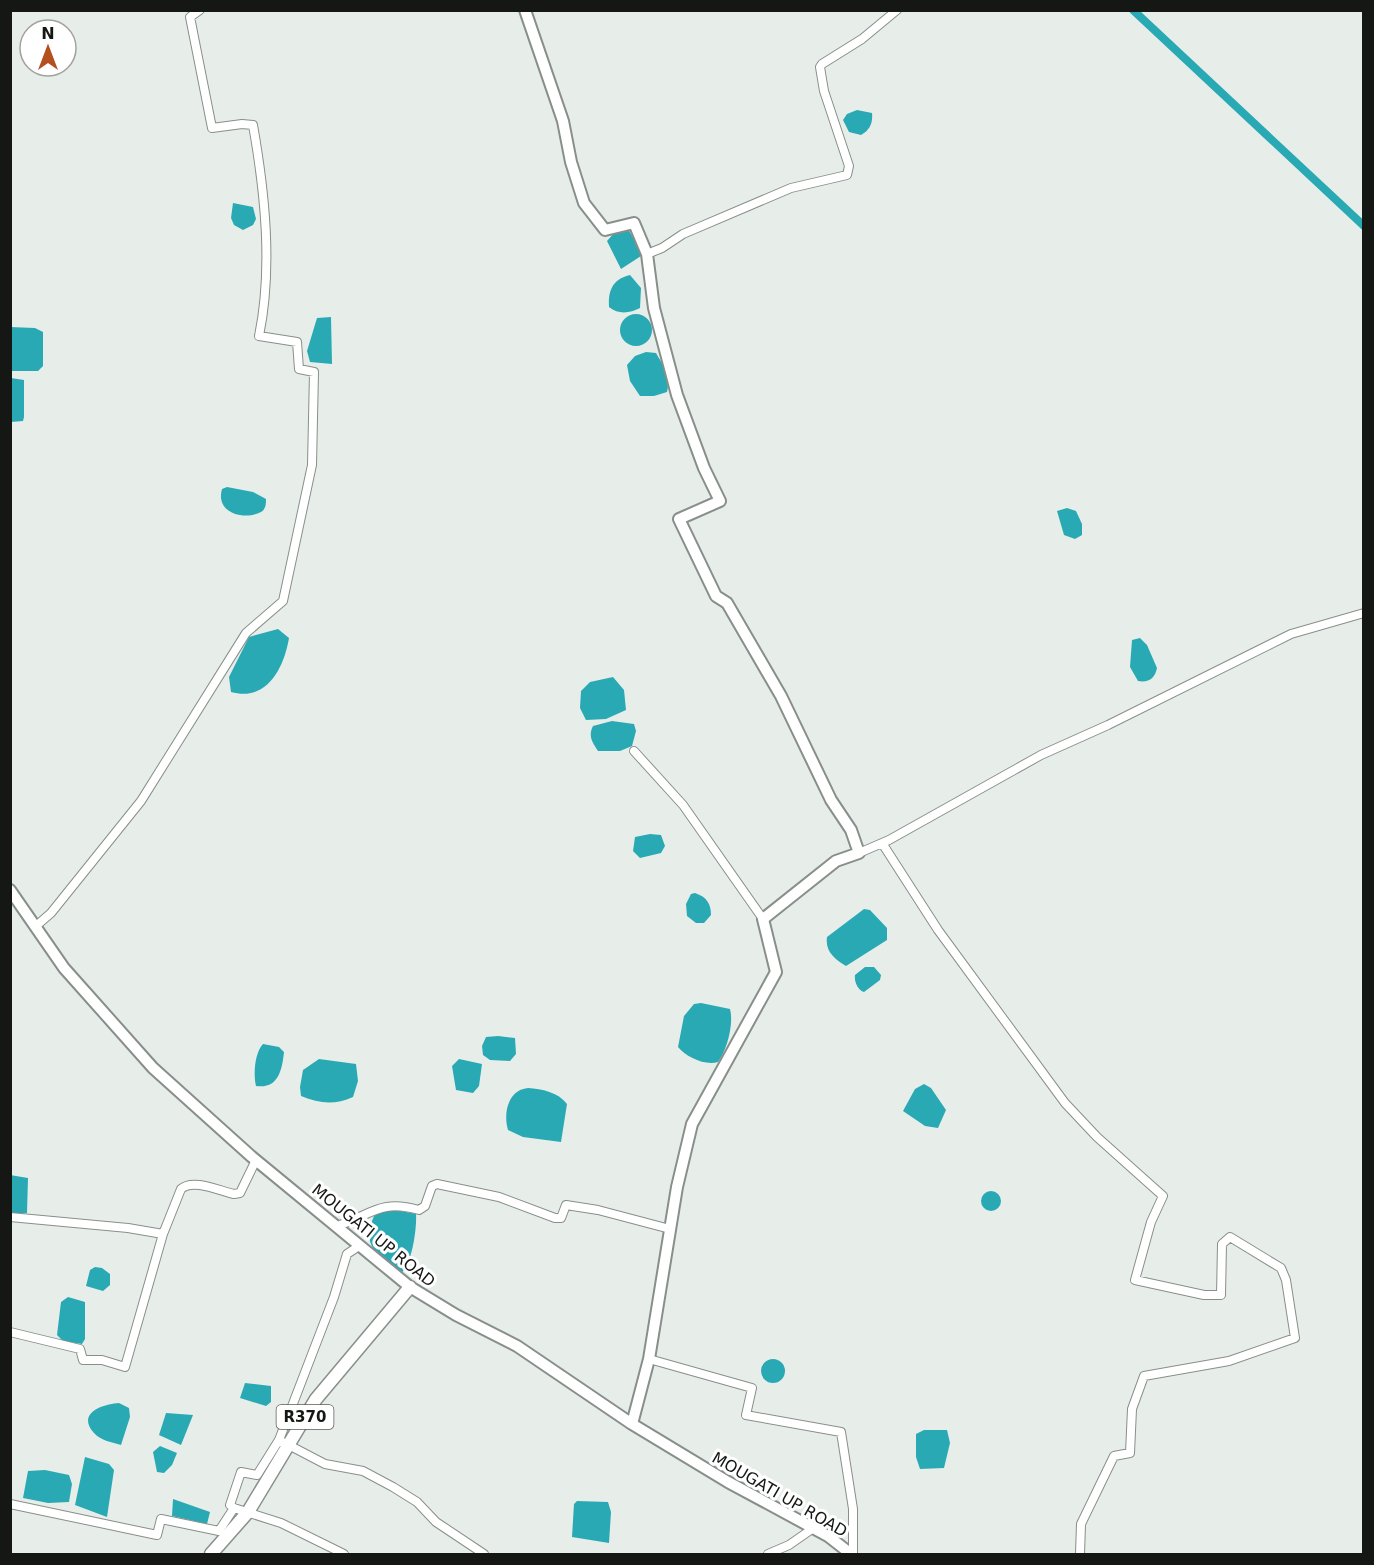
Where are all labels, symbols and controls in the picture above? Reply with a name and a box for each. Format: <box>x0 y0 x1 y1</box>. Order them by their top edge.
north arrow <box>18 18 78 78</box>
text: N <box>41 24 55 43</box>
street label: MOUGATI UP ROAD <box>308 1180 439 1291</box>
road number: R370 <box>276 1405 334 1429</box>
street label: MOUGATI UP ROAD <box>709 1448 851 1541</box>

